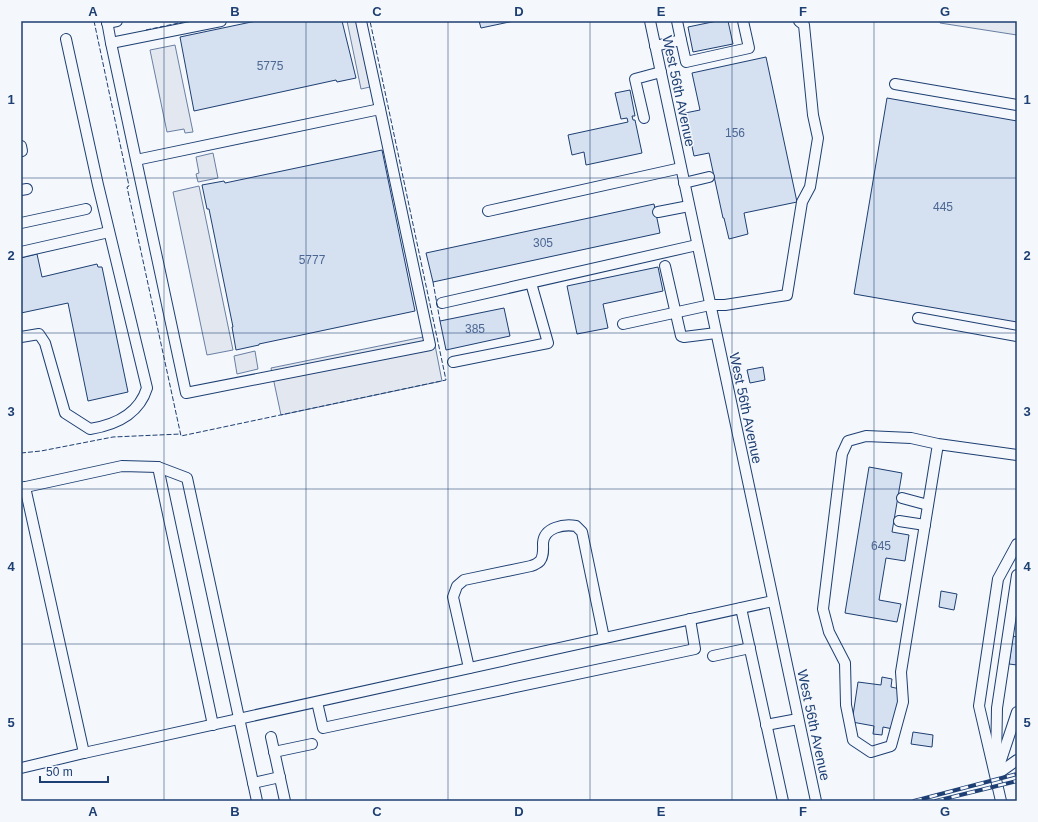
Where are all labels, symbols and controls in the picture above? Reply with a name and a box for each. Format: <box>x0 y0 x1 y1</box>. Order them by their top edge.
text: A <box>88 4 98 19</box>
text: B <box>230 4 240 19</box>
text: C <box>372 4 382 19</box>
text: D <box>514 4 524 19</box>
text: E <box>657 4 666 19</box>
text: F <box>799 4 807 19</box>
text: G <box>940 4 950 19</box>
street label: West 56th Avenue <box>659 34 699 148</box>
house number: 5775 <box>257 59 284 73</box>
text: 1 <box>7 92 15 107</box>
text: 1 <box>1023 92 1031 107</box>
house number: 156 <box>725 126 745 140</box>
house number: 445 <box>933 200 953 214</box>
house number: 305 <box>533 236 553 250</box>
text: 2 <box>7 248 15 263</box>
text: 2 <box>1023 248 1031 263</box>
house number: 5777 <box>299 253 326 267</box>
house number: 385 <box>465 322 485 336</box>
street label: West 56th Avenue <box>726 351 766 465</box>
text: 3 <box>7 404 15 419</box>
text: 3 <box>1023 404 1031 419</box>
house number: 645 <box>871 539 891 553</box>
text: 4 <box>7 559 15 574</box>
text: 4 <box>1023 559 1031 574</box>
street label: West 56th Avenue <box>794 668 834 782</box>
text: 5 <box>7 715 15 730</box>
text: 5 <box>1023 715 1031 730</box>
scale bar <box>40 758 108 784</box>
text: 50 m <box>46 765 73 779</box>
text: A <box>88 804 98 819</box>
text: B <box>230 804 240 819</box>
text: C <box>372 804 382 819</box>
text: D <box>514 804 524 819</box>
text: E <box>657 804 666 819</box>
text: F <box>799 804 807 819</box>
text: G <box>940 804 950 819</box>

